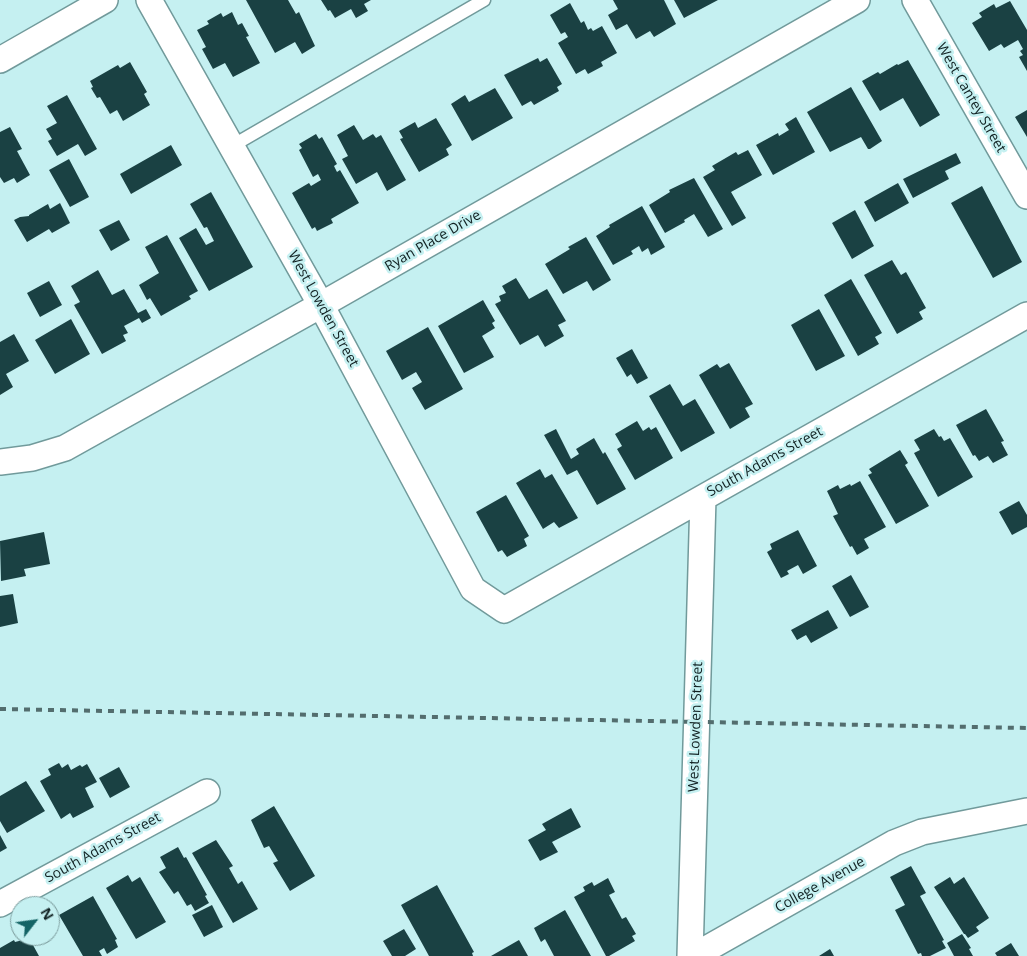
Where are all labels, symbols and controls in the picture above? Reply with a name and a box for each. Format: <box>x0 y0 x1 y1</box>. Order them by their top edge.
street label: West Cantey Street <box>933 40 1009 156</box>
street label: Ryan Place Drive <box>382 207 484 275</box>
street label: West Lowden Street <box>284 248 362 370</box>
street label: South Adams Street <box>704 423 826 501</box>
street label: West Lowden Street <box>685 662 707 792</box>
street label: South Adams Street <box>42 809 164 887</box>
street label: College Avenue <box>772 853 868 917</box>
north arrow <box>10 896 60 946</box>
text: N <box>36 904 59 923</box>

